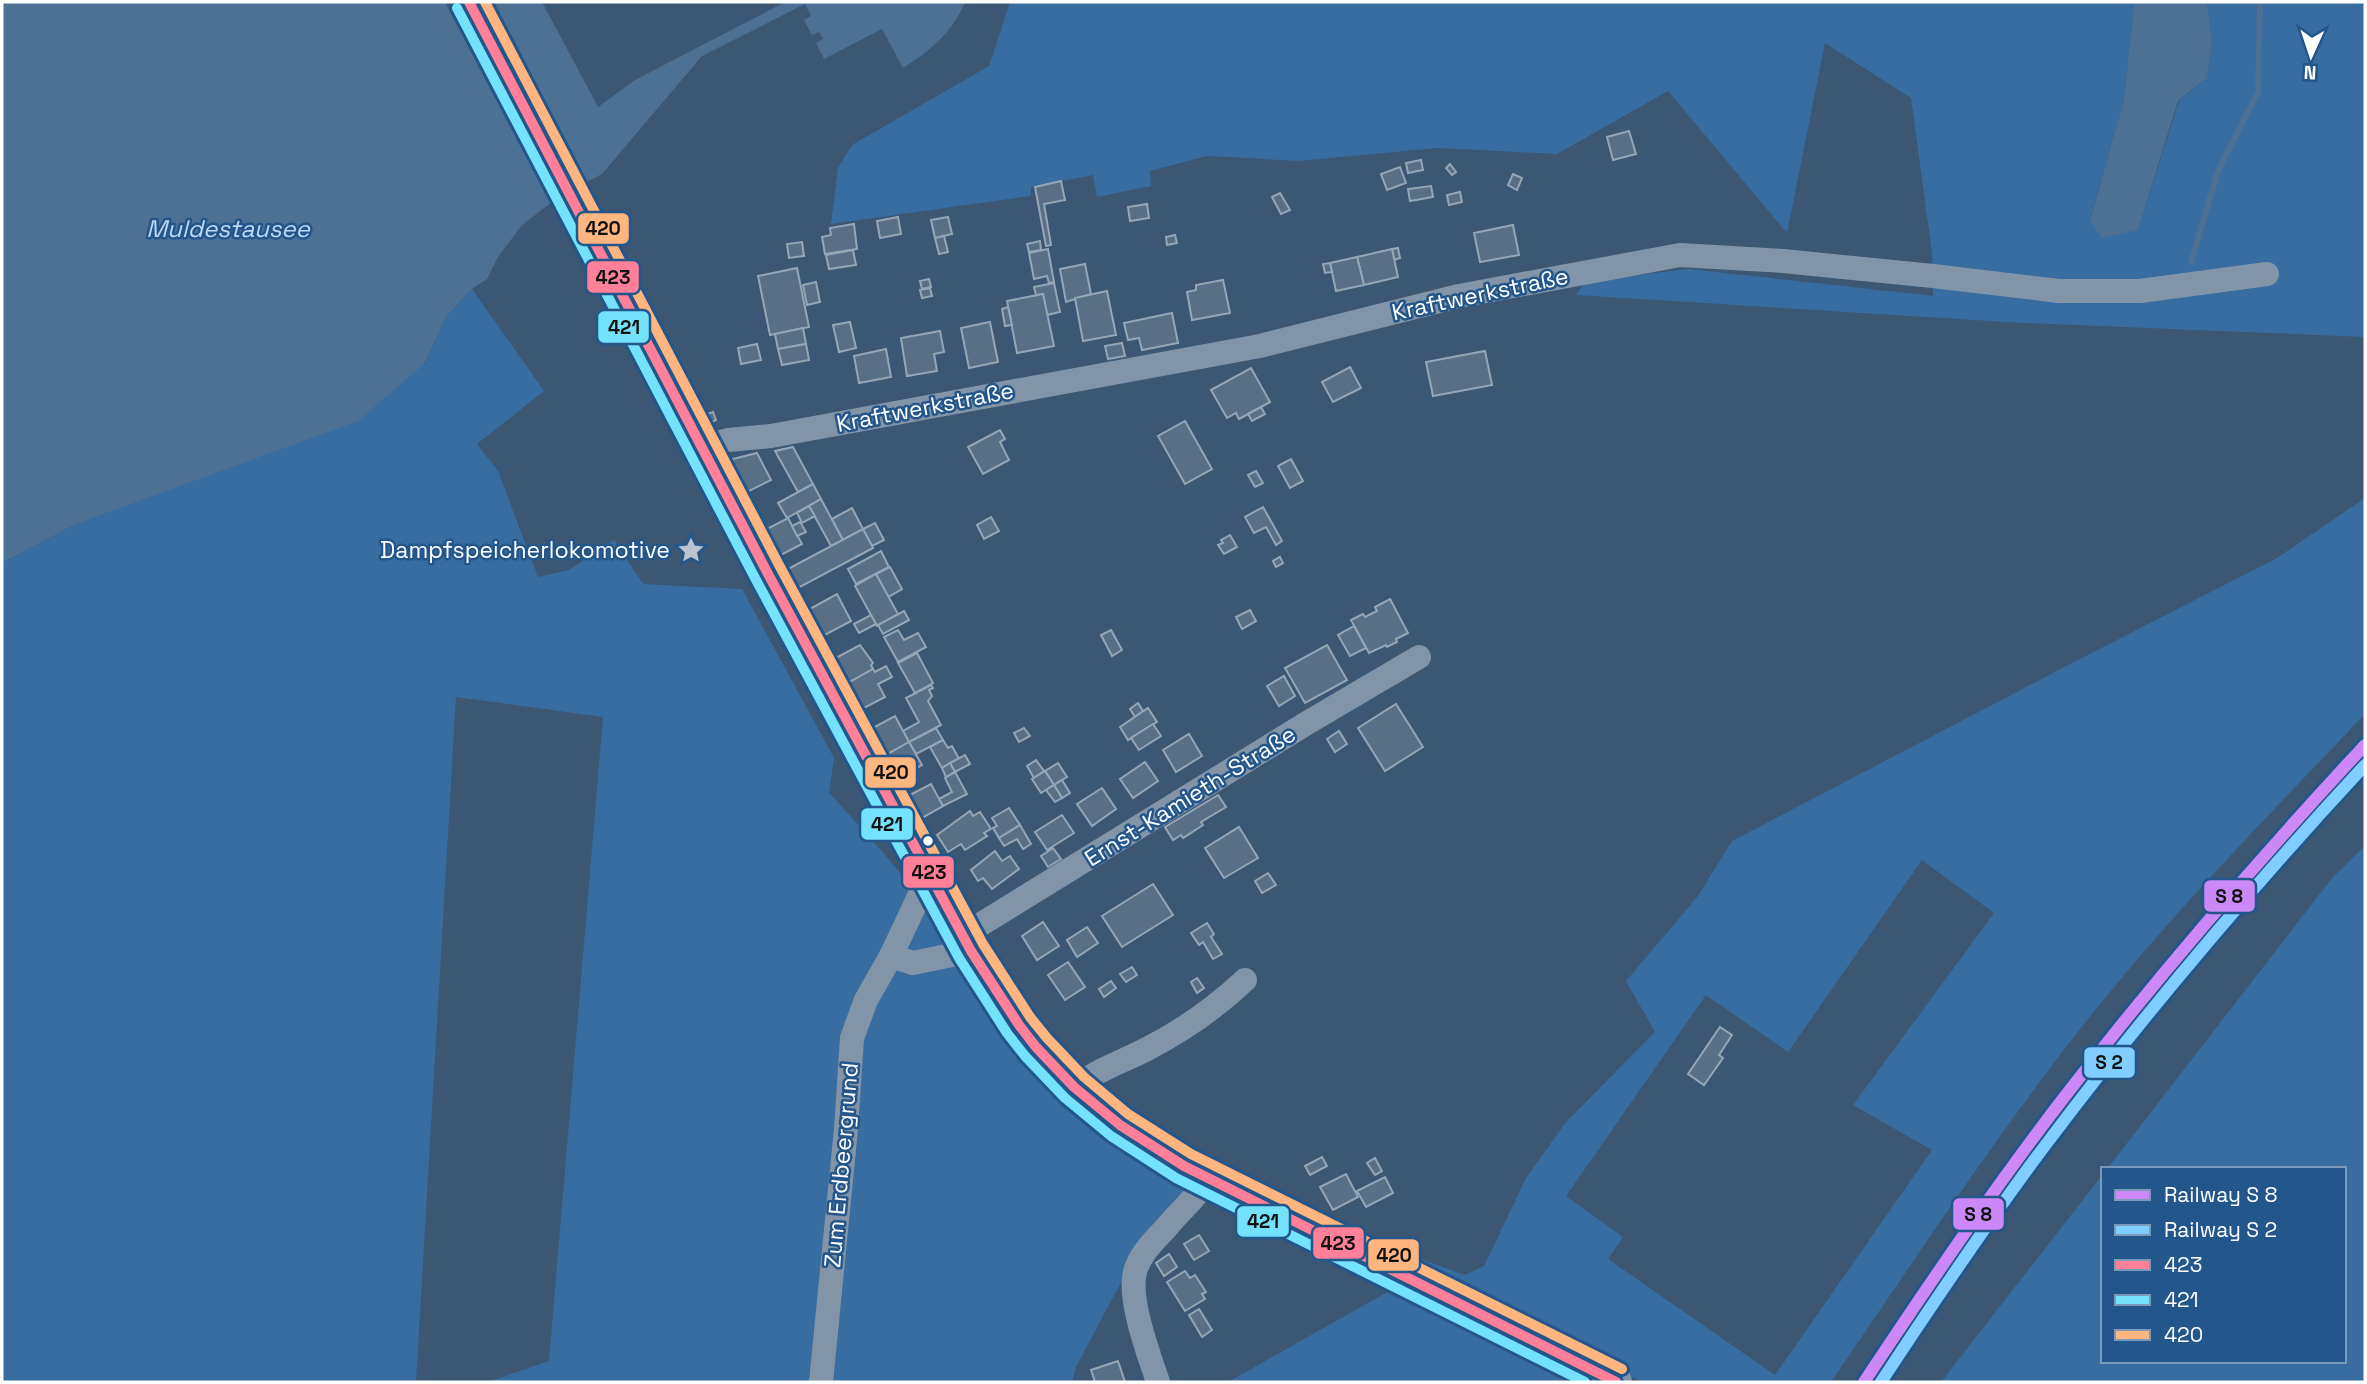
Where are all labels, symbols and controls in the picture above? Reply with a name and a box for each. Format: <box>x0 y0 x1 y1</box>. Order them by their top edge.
north arrow <box>2276 21 2346 91</box>
text: N <box>2303 60 2317 85</box>
line badge: 420 <box>577 212 630 245</box>
water label: Muldestausee <box>146 213 311 244</box>
text: 420 <box>585 216 621 241</box>
line badge: 423 <box>586 260 640 294</box>
street label: Kraftwerkstraße <box>1389 261 1571 327</box>
text: 423 <box>596 265 630 290</box>
line badge: 421 <box>597 310 650 344</box>
text: 421 <box>608 315 640 340</box>
street label: Kraftwerkstraße <box>834 375 1016 439</box>
place label: Dampfspeicherlokomotive <box>380 535 670 565</box>
place icon: Dampfspeicherlokomotive <box>676 535 706 565</box>
street label: Ernst-Kamieth-Straße <box>1079 719 1301 873</box>
line badge: 420 <box>864 756 917 789</box>
text: 420 <box>873 760 909 785</box>
line badge: 421 <box>860 807 914 841</box>
text: 421 <box>871 812 903 837</box>
unlabelled marker <box>921 834 935 848</box>
line badge: 423 <box>902 855 955 889</box>
text: 423 <box>912 860 946 885</box>
line badge: S 8 <box>2203 879 2256 913</box>
text: S 8 <box>2215 884 2243 909</box>
line badge: S 2 <box>2083 1046 2136 1079</box>
text: S 2 <box>2095 1050 2123 1075</box>
street label: Zum Erdbeergrund <box>817 1061 865 1269</box>
legend <box>2101 1167 2346 1363</box>
text: Railway S 8 <box>2164 1181 2278 1208</box>
line badge: S 8 <box>1952 1197 2005 1231</box>
text: S 8 <box>1964 1202 1992 1227</box>
line badge: 421 <box>1236 1205 1290 1238</box>
text: 421 <box>1247 1209 1279 1234</box>
text: Railway S 2 <box>2164 1216 2277 1243</box>
line badge: 423 <box>1312 1226 1365 1260</box>
text: 423 <box>1321 1231 1355 1256</box>
line badge: 420 <box>1367 1238 1420 1272</box>
text: 420 <box>1376 1243 1412 1268</box>
text: 423 <box>2164 1251 2202 1278</box>
text: 421 <box>2164 1286 2199 1313</box>
text: 420 <box>2164 1321 2203 1348</box>

